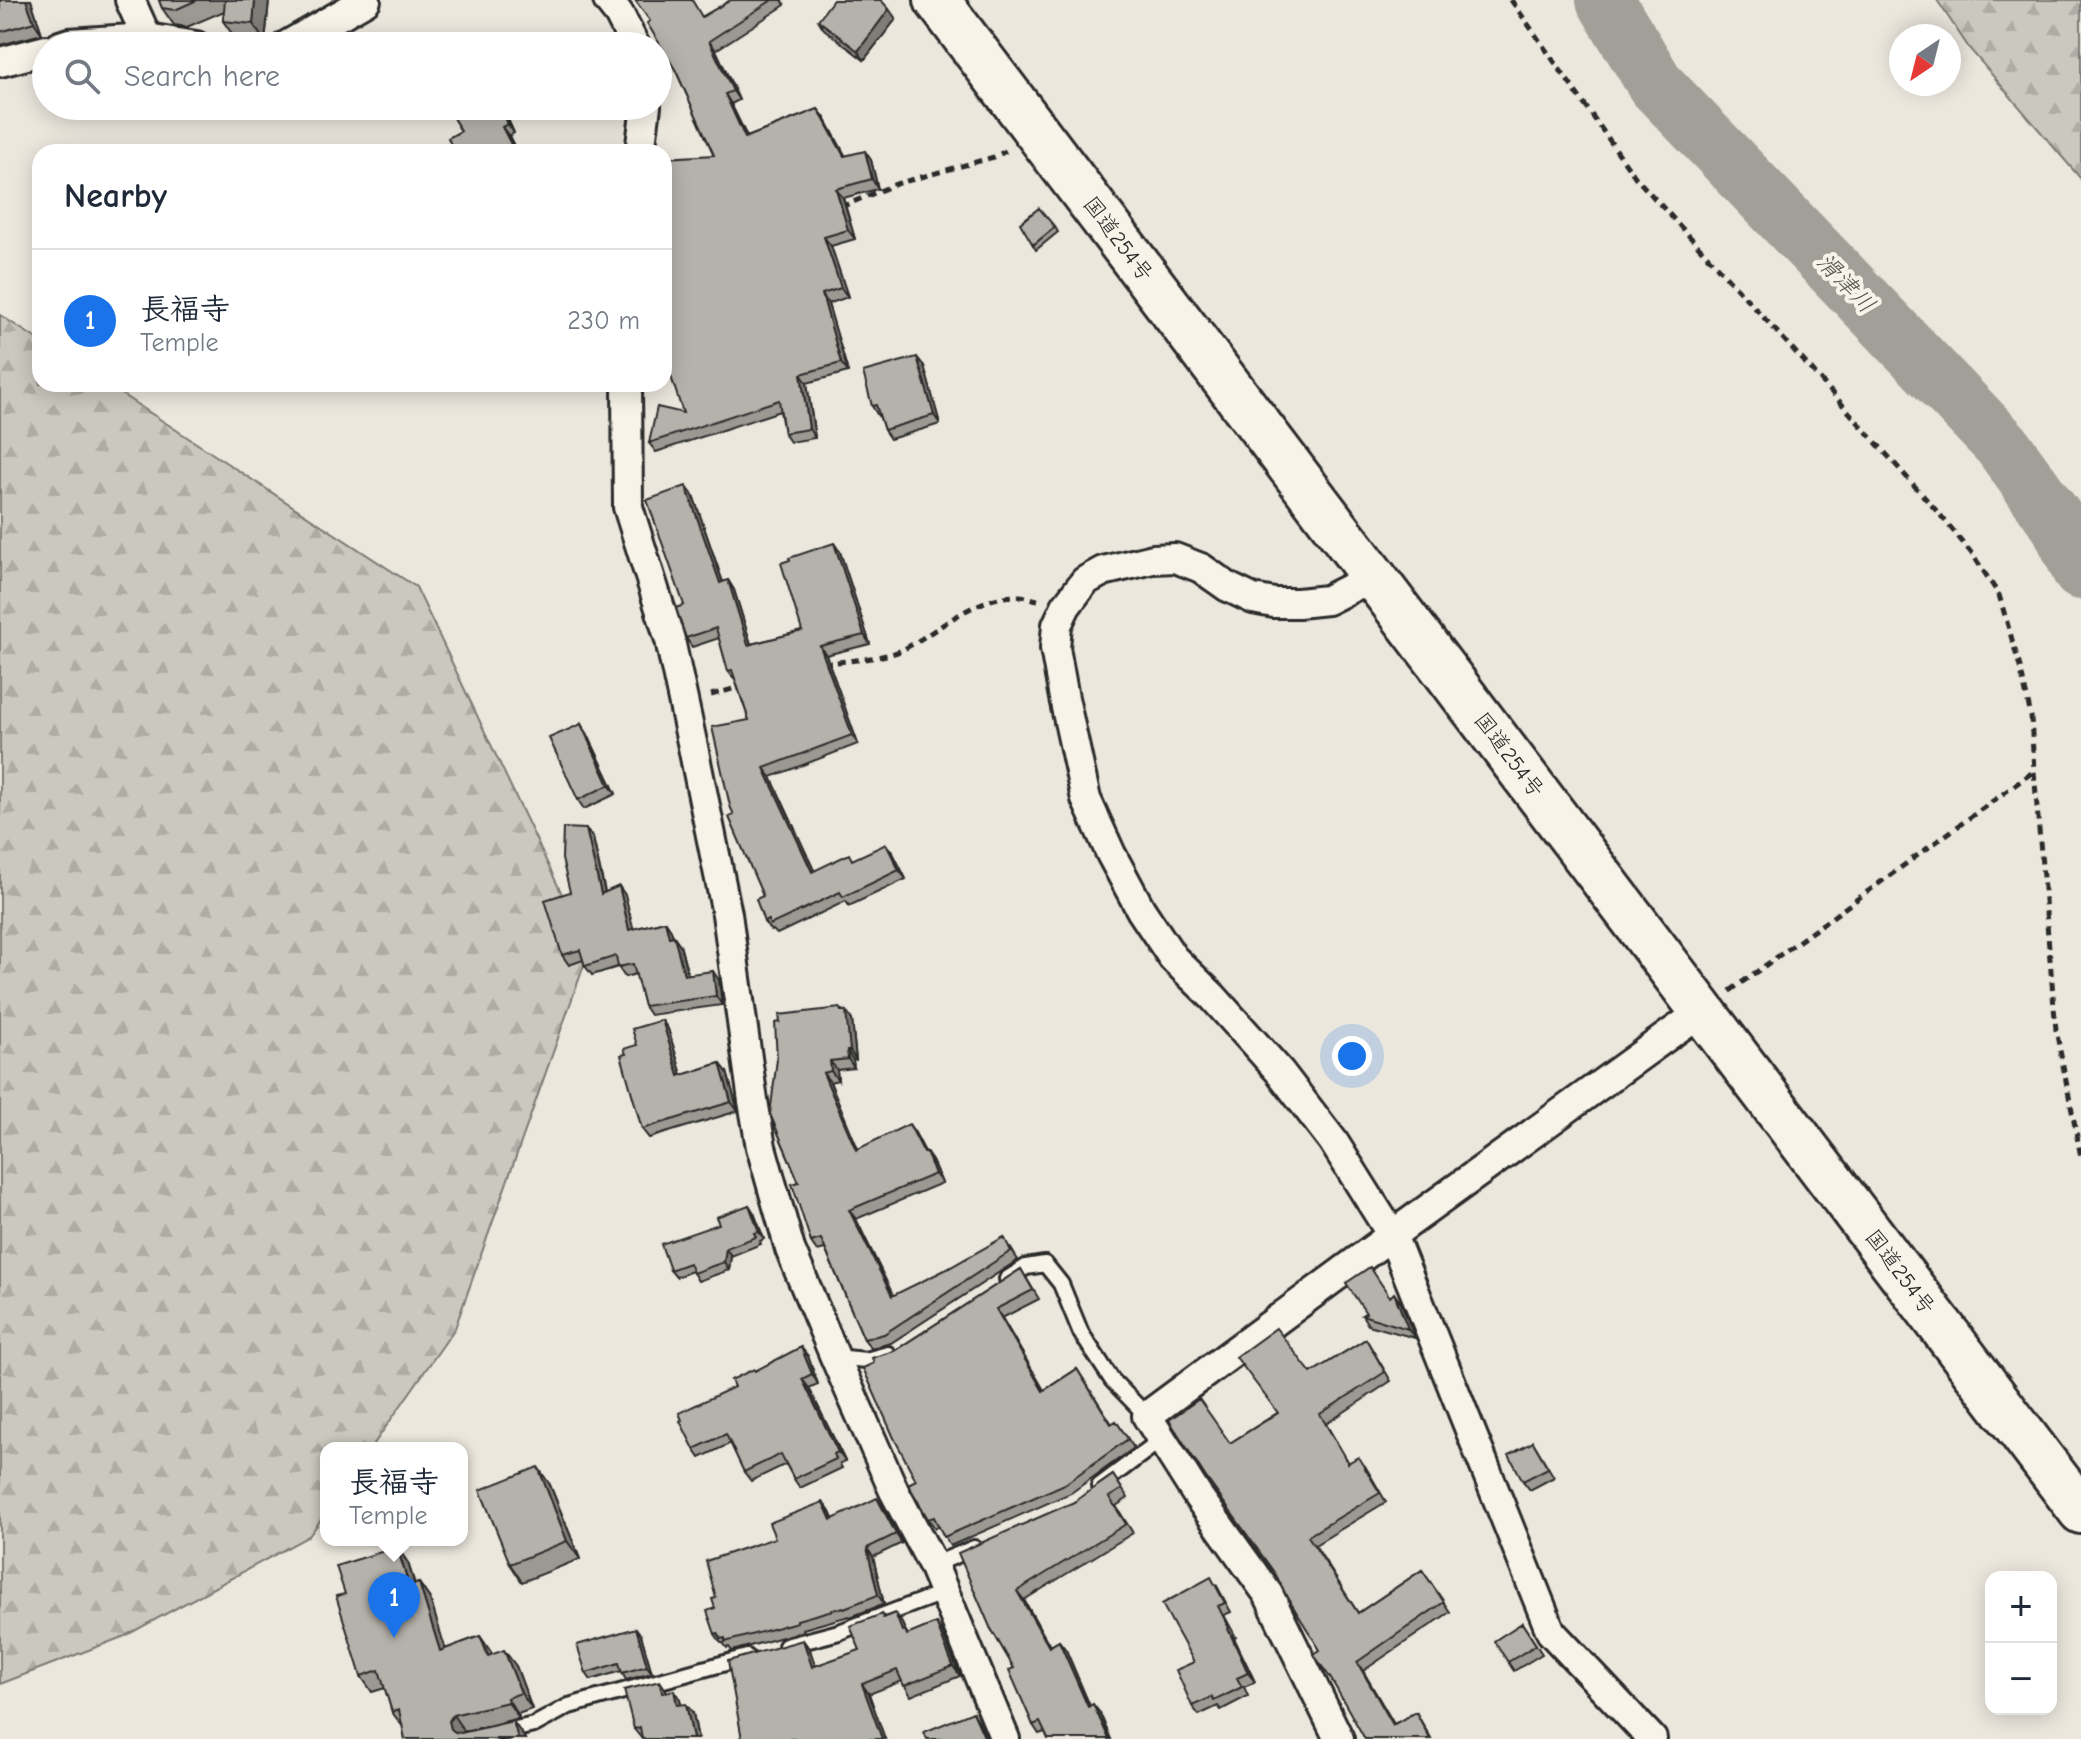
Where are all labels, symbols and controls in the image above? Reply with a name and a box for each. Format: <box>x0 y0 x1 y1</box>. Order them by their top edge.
north arrow <box>1889 24 1961 96</box>
search box <box>32 32 672 120</box>
icon: search <box>60 54 104 98</box>
text: Search here <box>124 59 280 94</box>
text: Nearby <box>64 176 167 216</box>
street label: 国道254号 <box>1077 191 1159 287</box>
water label: 滑津川 <box>1811 247 1881 319</box>
text: 長福寺 <box>140 292 230 327</box>
text: 1 <box>85 306 95 336</box>
text: 230 m <box>567 306 640 336</box>
text: Temple <box>140 328 219 358</box>
street label: 国道254号 <box>1468 707 1550 803</box>
your location <box>1332 1036 1372 1076</box>
street label: 国道254号 <box>1859 1224 1941 1320</box>
popup <box>320 1442 468 1546</box>
text: 長福寺 <box>349 1465 439 1500</box>
text: Temple <box>349 1501 428 1531</box>
map controls <box>1985 1571 2057 1715</box>
button: + <box>1985 1571 2057 1643</box>
pin: 1 <box>368 1572 420 1638</box>
button: − <box>1985 1643 2057 1715</box>

